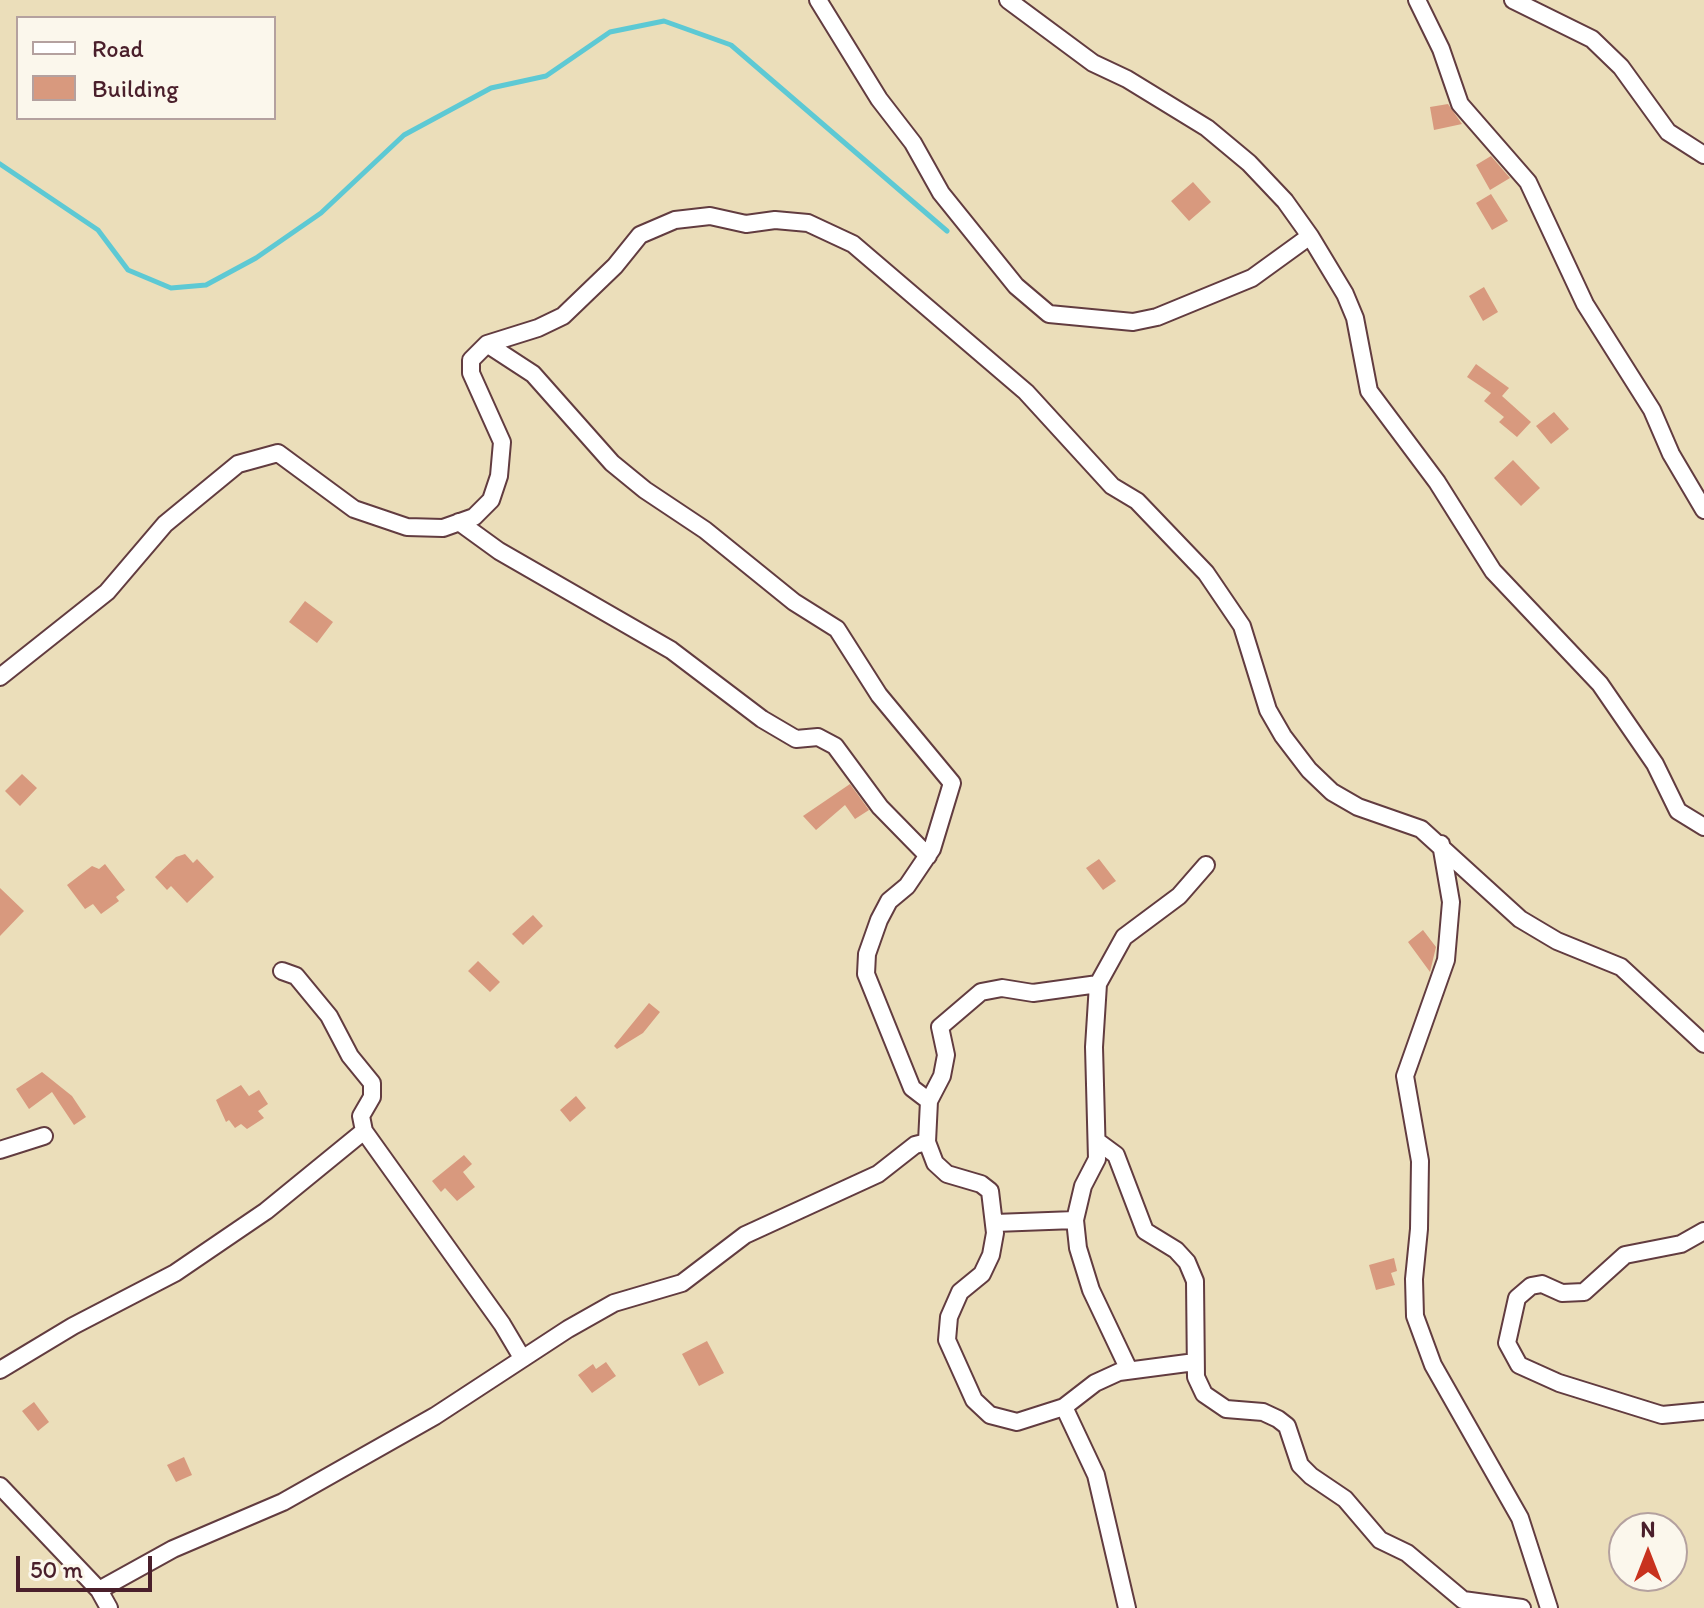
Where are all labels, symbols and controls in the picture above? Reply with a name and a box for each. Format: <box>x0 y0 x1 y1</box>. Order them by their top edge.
legend <box>16 16 276 120</box>
text: Road <box>92 34 144 63</box>
text: Building <box>92 74 179 103</box>
north arrow <box>1608 1512 1688 1592</box>
text: N <box>1641 1516 1655 1543</box>
scale bar <box>20 1540 156 1590</box>
text: 50 m <box>30 1555 83 1584</box>

